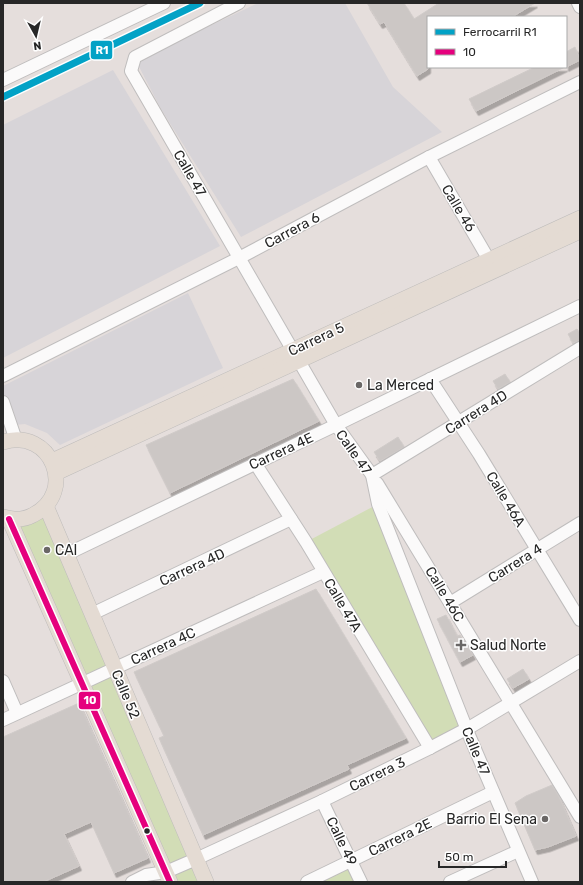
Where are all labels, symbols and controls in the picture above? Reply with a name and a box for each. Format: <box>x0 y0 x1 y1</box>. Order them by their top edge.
north arrow <box>16 16 56 56</box>
legend <box>427 16 567 68</box>
text: Ferrocarril R1 <box>463 25 537 39</box>
text: N <box>32 38 42 52</box>
line badge: R1 <box>90 40 113 60</box>
text: R1 <box>95 44 109 57</box>
text: 10 <box>463 45 476 59</box>
street label: Calle 47 <box>170 147 210 199</box>
street label: Calle 46 <box>438 181 479 235</box>
street label: Carrera 6 <box>262 209 323 252</box>
street label: Carrera 5 <box>285 319 347 360</box>
place label: La Merced <box>367 377 434 394</box>
marker: La Merced <box>354 380 364 390</box>
street label: Carrera 4D <box>442 387 510 438</box>
street label: Calle 47 <box>332 427 375 478</box>
street label: Carrera 4E <box>246 429 316 474</box>
street label: Calle 46A <box>482 468 529 531</box>
street label: Carrera 4 <box>485 540 546 587</box>
place label: CAI <box>55 542 77 559</box>
marker: CAI <box>42 545 52 555</box>
street label: Carrera 4D <box>157 545 228 590</box>
street label: Calle 46C <box>421 563 468 625</box>
street label: Calle 47A <box>320 575 365 636</box>
street label: Carrera 4C <box>128 624 198 669</box>
place label: Salud Norte <box>470 637 547 654</box>
marker: Salud Norte <box>455 639 467 651</box>
street label: Calle 52 <box>108 667 143 721</box>
line badge: 10 <box>78 691 101 710</box>
text: 10 <box>84 694 96 707</box>
street label: Calle 47 <box>458 725 493 778</box>
street label: Carrera 3 <box>346 754 408 795</box>
place label: Barrio El Sena <box>446 811 537 828</box>
street label: Calle 49 <box>323 814 361 868</box>
marker: Barrio El Sena <box>540 814 550 824</box>
street label: Carrera 2E <box>366 815 435 860</box>
unlabelled marker <box>142 826 152 836</box>
scale bar <box>439 843 506 869</box>
text: 50 m <box>445 850 473 864</box>

